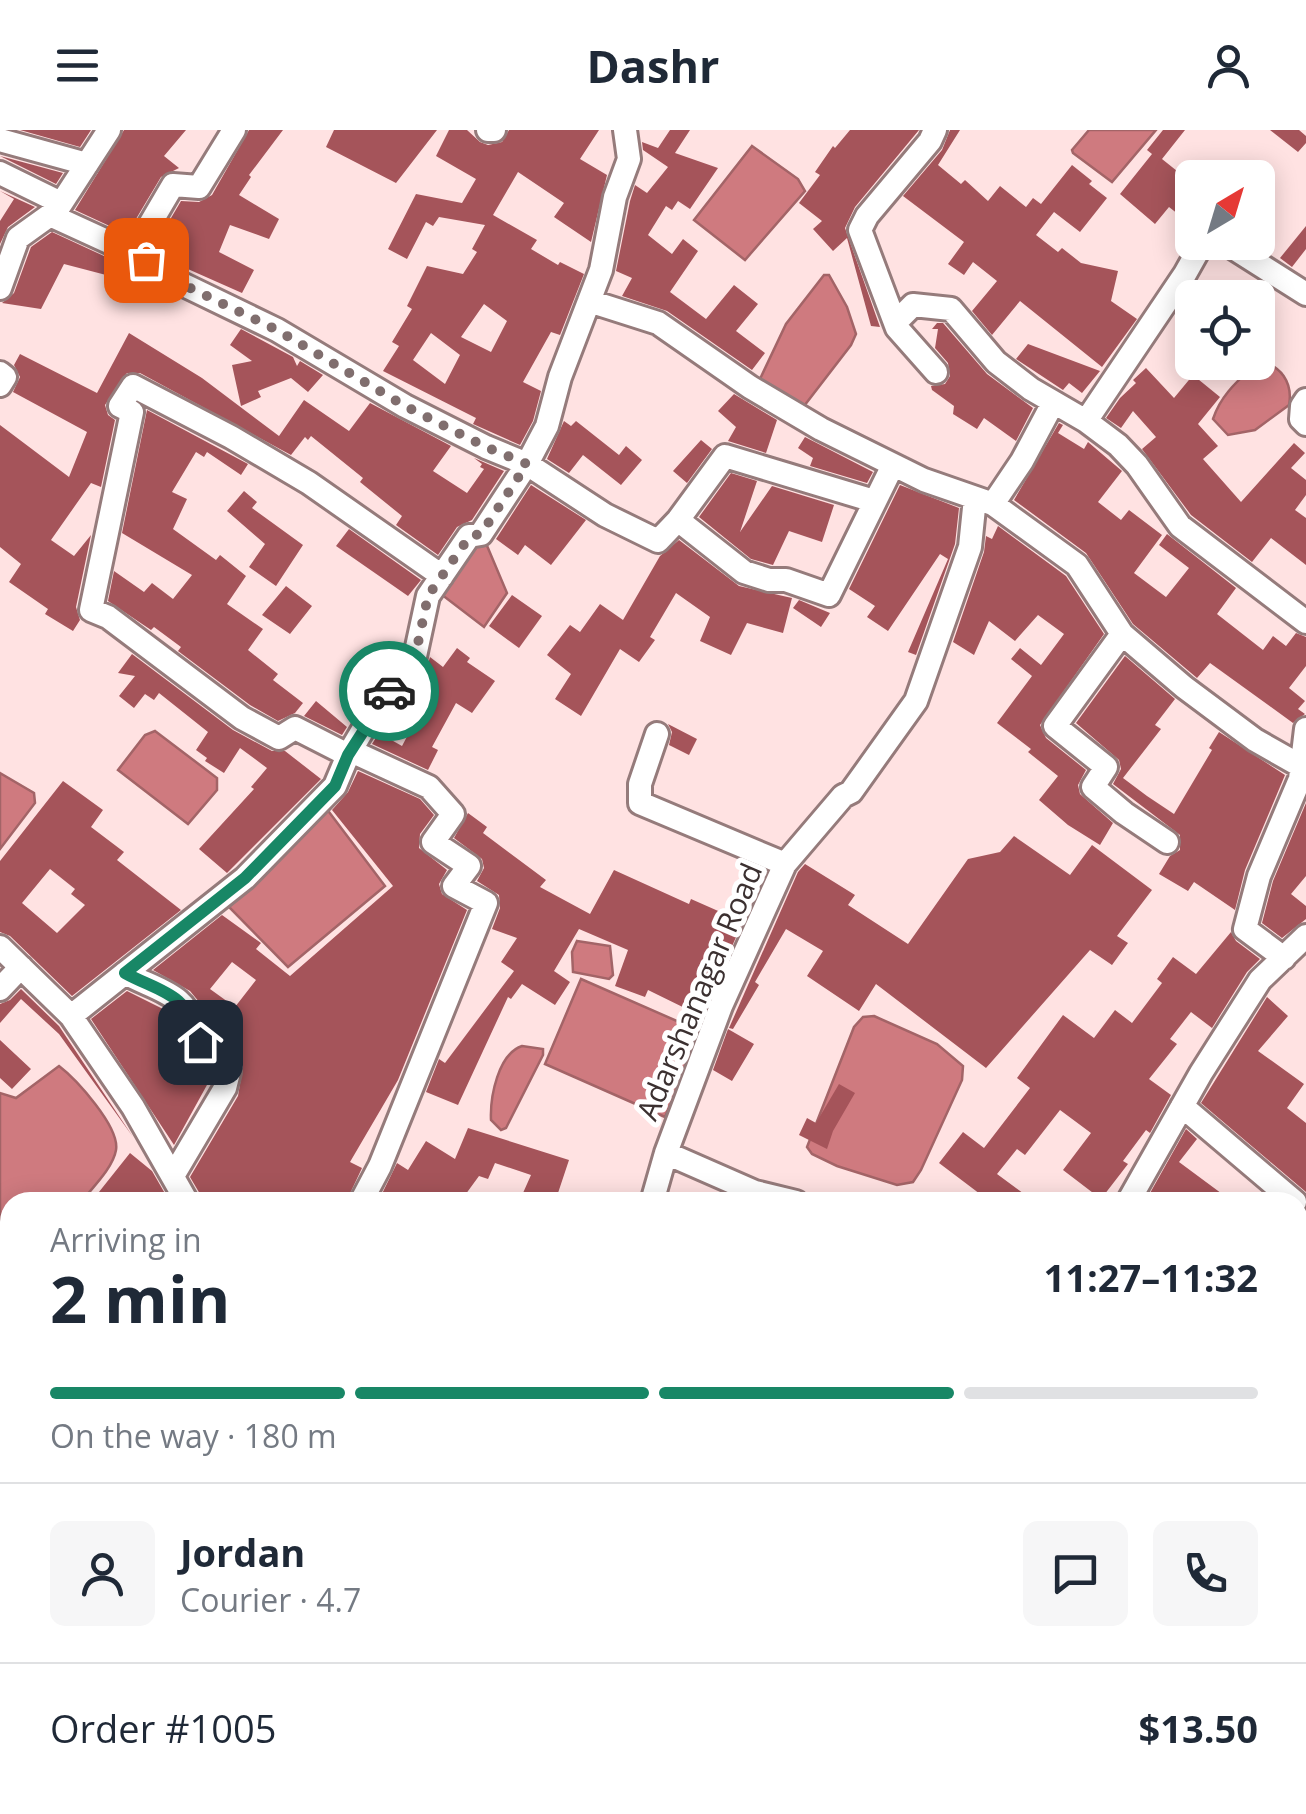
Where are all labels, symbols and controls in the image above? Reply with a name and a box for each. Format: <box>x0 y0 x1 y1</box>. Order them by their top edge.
text: Dashr <box>587 35 719 96</box>
icon: menu <box>50 38 105 93</box>
icon: person <box>1201 38 1256 93</box>
north arrow <box>1175 160 1275 260</box>
map controls <box>1175 160 1275 380</box>
pin <box>104 218 189 303</box>
icon: bag <box>119 233 174 288</box>
button: locate <box>1175 280 1275 380</box>
courier <box>339 641 439 741</box>
icon: car <box>362 664 417 719</box>
street label: Adarshanagar Road <box>626 857 771 1126</box>
pin <box>158 1000 243 1085</box>
icon: home <box>173 1015 228 1070</box>
text: Arriving in <box>50 1218 202 1261</box>
text: 11:27–11:32 <box>1044 1251 1258 1303</box>
text: 2 min <box>50 1254 230 1342</box>
text: On the way · 180 m <box>50 1414 337 1457</box>
button: person <box>50 1521 155 1626</box>
button: chat <box>1023 1521 1128 1626</box>
button: phone <box>1153 1521 1258 1626</box>
text: Jordan <box>180 1526 305 1578</box>
text: Courier · 4.7 <box>180 1578 361 1621</box>
text: Order #1005 <box>50 1702 277 1754</box>
text: $13.50 <box>1139 1702 1258 1754</box>

